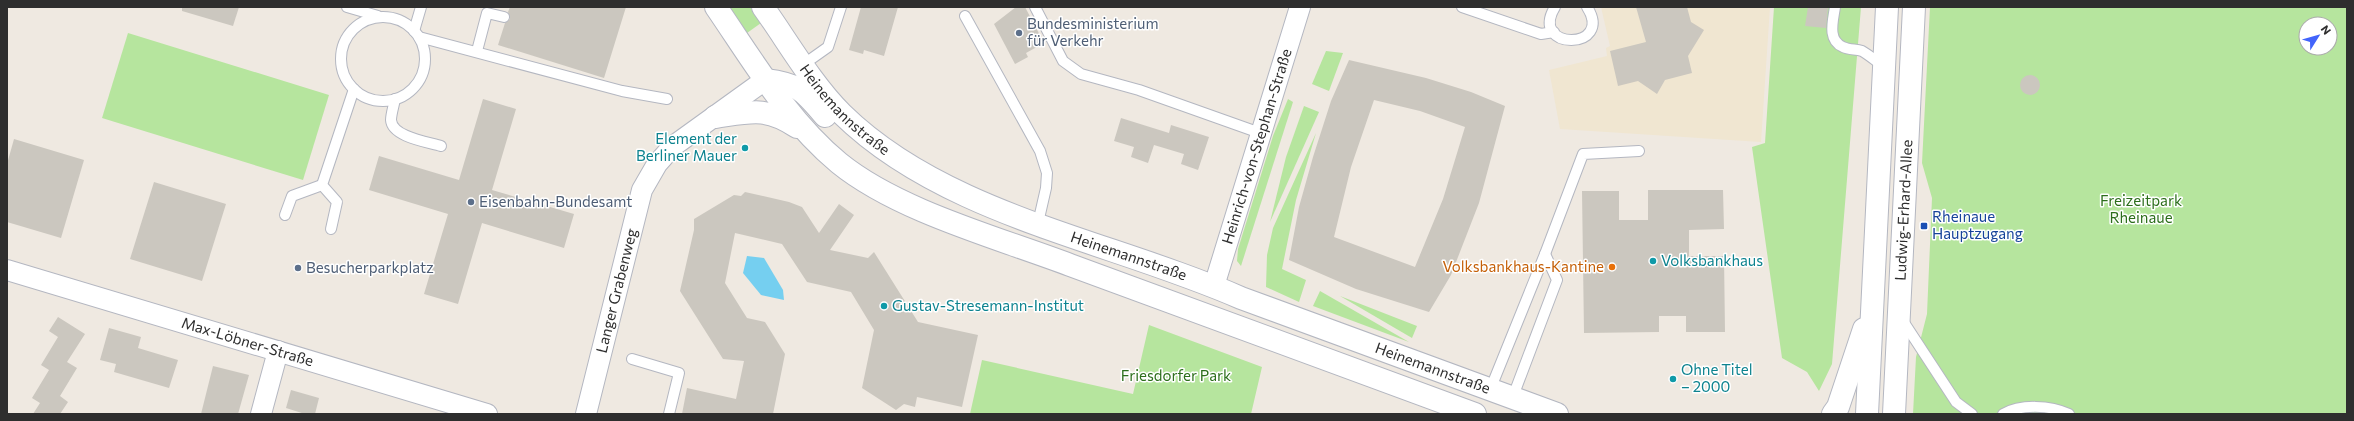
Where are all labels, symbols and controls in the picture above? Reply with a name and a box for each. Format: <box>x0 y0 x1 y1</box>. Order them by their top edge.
place label: Bundesministerium für Verkehr <box>1027 14 1159 49</box>
north arrow <box>2298 16 2338 56</box>
text: N <box>2319 22 2334 37</box>
marker: Bundesministerium für Verkehr <box>1014 28 1024 38</box>
street label: Heinrich-von-Stephan-Straße <box>1217 46 1295 246</box>
street label: Heinemannstraße <box>797 60 894 158</box>
place label: Element der Berliner Mauer <box>636 129 737 164</box>
street label: Ludwig-Erhard-Allee <box>1891 139 1915 281</box>
marker: Element der Berliner Mauer <box>740 143 750 153</box>
park label: Freizeitpark Rheinaue <box>2100 191 2182 226</box>
place label: Eisenbahn-Bundesamt <box>479 192 632 210</box>
marker: Eisenbahn-Bundesamt <box>466 197 476 207</box>
place label: Rheinaue Hauptzugang <box>1932 207 2023 242</box>
marker: Rheinaue Hauptzugang <box>1919 221 1929 231</box>
street label: Langer Grabenweg <box>592 226 640 355</box>
street label: Heinemannstraße <box>1069 227 1190 284</box>
place label: Volksbankhaus <box>1661 251 1763 269</box>
marker: Volksbankhaus <box>1648 256 1658 266</box>
place label: Volksbankhaus-Kantine <box>1443 257 1604 275</box>
place label: Besucherparkplatz <box>306 258 434 276</box>
marker: Volksbankhaus-Kantine <box>1607 262 1617 272</box>
marker: Besucherparkplatz <box>293 263 303 273</box>
place label: Gustav-Stresemann-Institut <box>892 296 1084 314</box>
marker: Gustav-Stresemann-Institut <box>879 301 889 311</box>
street label: Max-Löbner-Straße <box>180 313 316 369</box>
street label: Heinemannstraße <box>1373 338 1493 397</box>
place label: Ohne Titel – 2000 <box>1681 360 1752 395</box>
park label: Friesdorfer Park <box>1121 366 1231 384</box>
marker: Ohne Titel – 2000 <box>1668 374 1678 384</box>

